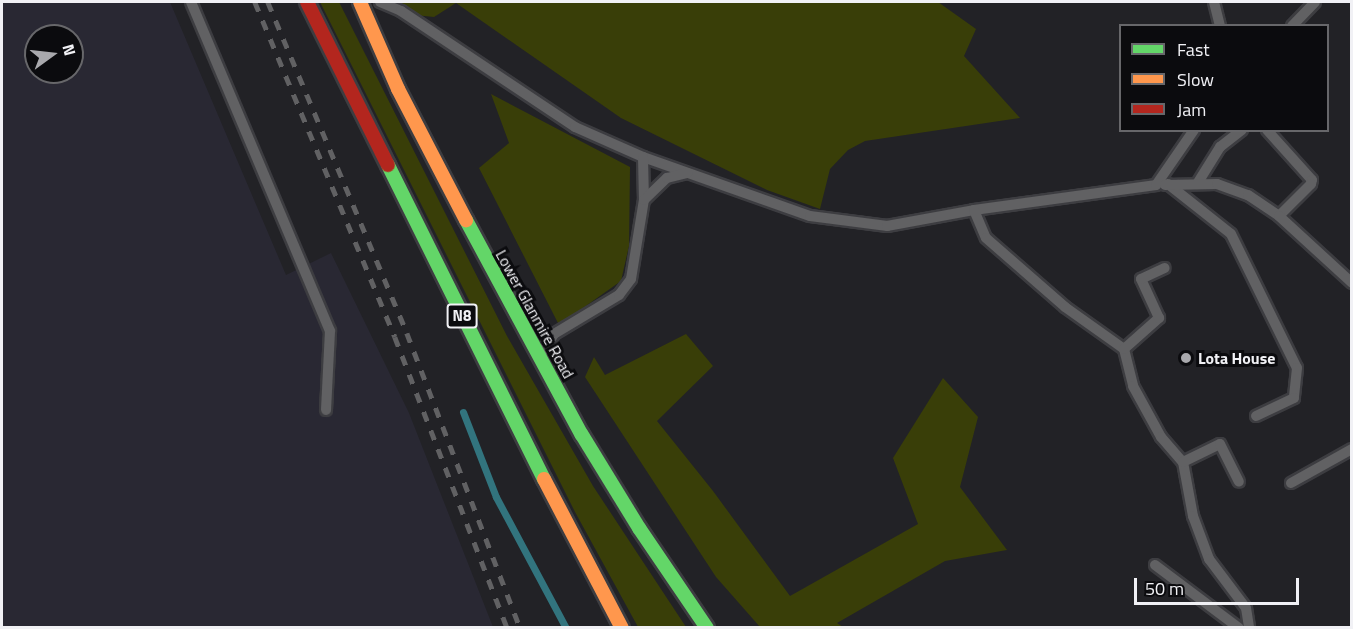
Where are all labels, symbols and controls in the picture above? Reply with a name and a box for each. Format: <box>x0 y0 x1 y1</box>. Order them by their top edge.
north arrow <box>24 24 84 84</box>
legend <box>1119 24 1329 132</box>
text: Fast <box>1177 36 1210 63</box>
text: N <box>56 41 82 58</box>
text: Slow <box>1177 66 1214 93</box>
text: Jam <box>1177 96 1206 123</box>
street label: Lower Glanmire Road <box>492 246 578 382</box>
road number: N8 <box>446 304 478 328</box>
place label: Lota House <box>1198 348 1275 368</box>
marker: Lota House <box>1179 351 1193 365</box>
scale bar <box>1137 566 1302 604</box>
text: 50 m <box>1145 575 1184 602</box>

